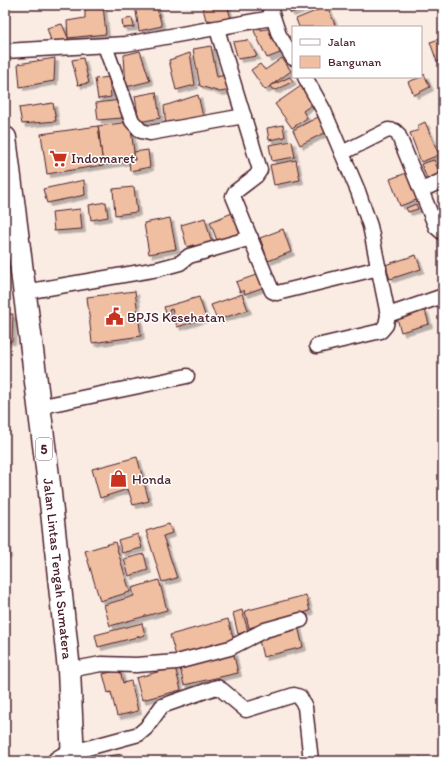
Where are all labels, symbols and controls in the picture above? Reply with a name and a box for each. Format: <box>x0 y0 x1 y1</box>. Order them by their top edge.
legend <box>292 26 422 78</box>
text: Jalan <box>328 35 356 49</box>
text: Bangunan <box>328 55 381 69</box>
supermarket icon: Indomaret <box>48 148 68 168</box>
place label: Indomaret <box>71 150 135 167</box>
public building icon: BPJS Kesehatan <box>104 307 124 327</box>
place label: BPJS Kesehatan <box>127 309 225 326</box>
road number: 5 <box>36 438 52 460</box>
shop icon: Honda <box>109 469 129 489</box>
place label: Honda <box>132 471 171 488</box>
street label: Jalan Lintas Tengah Sumatera <box>39 477 76 661</box>

